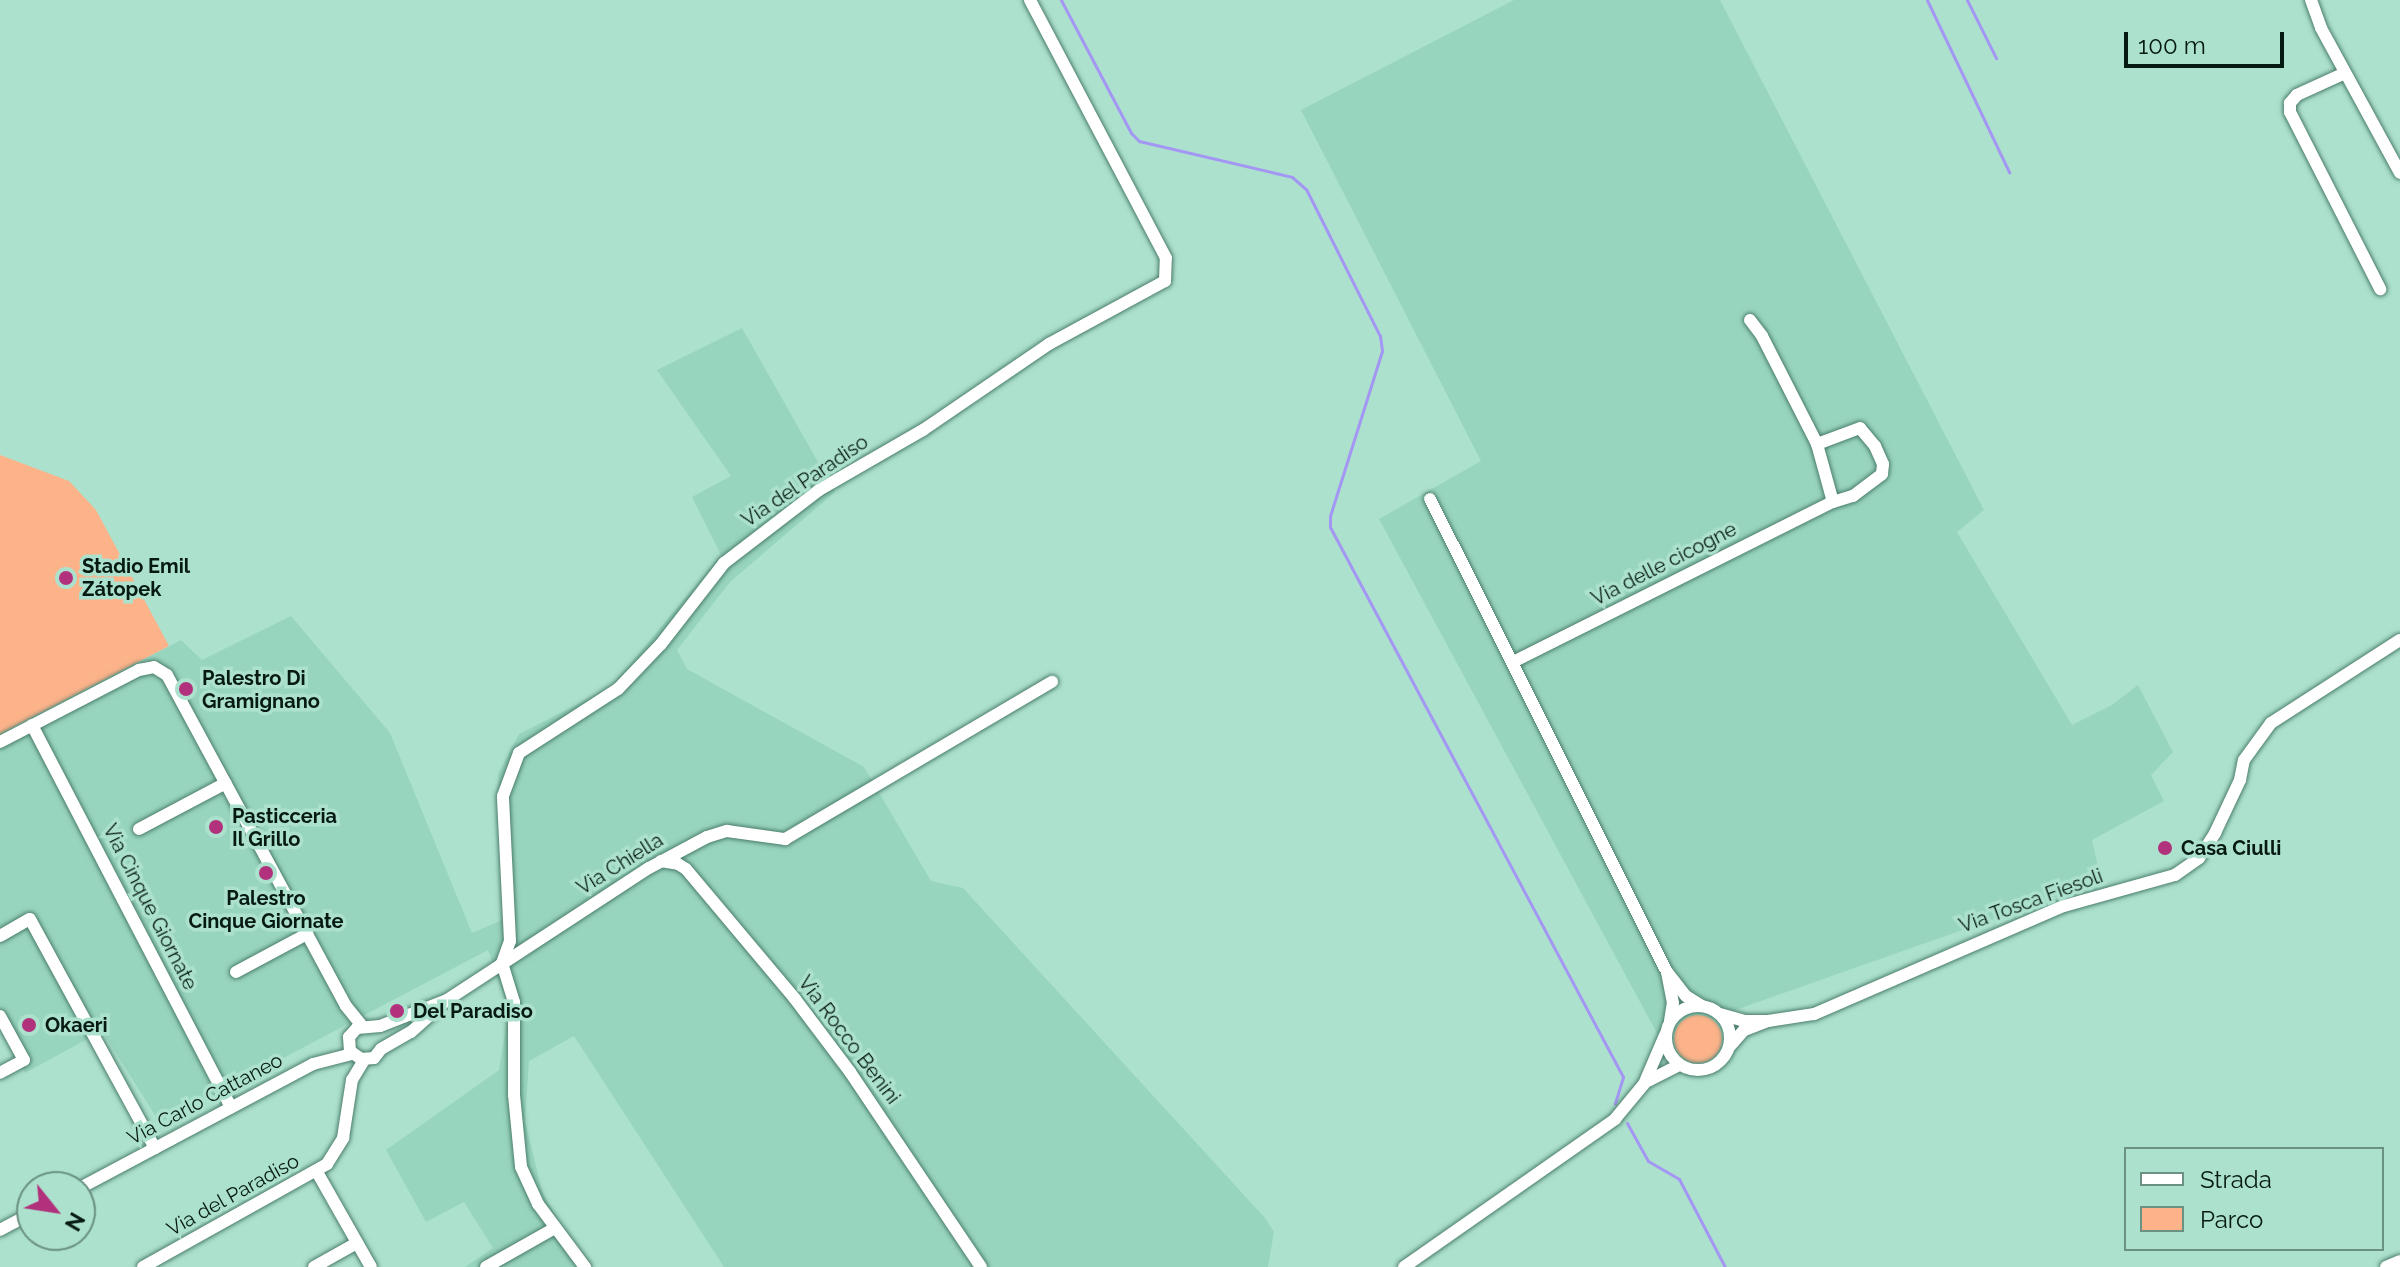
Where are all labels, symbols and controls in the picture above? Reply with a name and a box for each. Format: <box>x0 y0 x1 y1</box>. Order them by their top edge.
scale bar <box>2128 16 2288 66</box>
text: 100 m <box>2138 31 2206 60</box>
street label: Via del Paradiso <box>737 430 873 532</box>
street label: Via delle cicogne <box>1587 517 1741 611</box>
place label: Stadio Emil Zátopek <box>82 554 190 601</box>
marker: Stadio Emil Zátopek <box>57 569 75 587</box>
place label: Palestro Di Gramignano <box>202 666 320 713</box>
marker: Palestro Di Gramignano <box>177 680 195 698</box>
place label: Pasticceria Il Grillo <box>232 804 337 851</box>
marker: Pasticceria Il Grillo <box>207 818 225 836</box>
street label: Via Cinque Giornate <box>98 820 202 994</box>
street label: Via Chiella <box>572 828 668 900</box>
place label: Casa Ciulli <box>2181 836 2281 860</box>
marker: Casa Ciulli <box>2156 839 2174 857</box>
marker: Palestro Cinque Giornate <box>257 864 275 882</box>
street label: Via Tosca Fiesoli <box>1956 864 2106 938</box>
place label: Palestro Cinque Giornate <box>188 886 344 933</box>
street label: Via Rocco Benini <box>793 971 905 1109</box>
place label: Del Paradiso <box>413 999 533 1023</box>
marker: Del Paradiso <box>388 1002 406 1020</box>
place label: Okaeri <box>45 1013 107 1037</box>
marker: Okaeri <box>20 1016 38 1034</box>
street label: Via Carlo Cattaneo <box>123 1048 287 1150</box>
legend <box>2124 1147 2384 1251</box>
street label: Via del Paradiso <box>162 1149 304 1241</box>
text: Strada <box>2200 1165 2272 1194</box>
north arrow <box>16 1171 96 1251</box>
text: Parco <box>2200 1205 2263 1234</box>
text: N <box>60 1208 91 1236</box>

